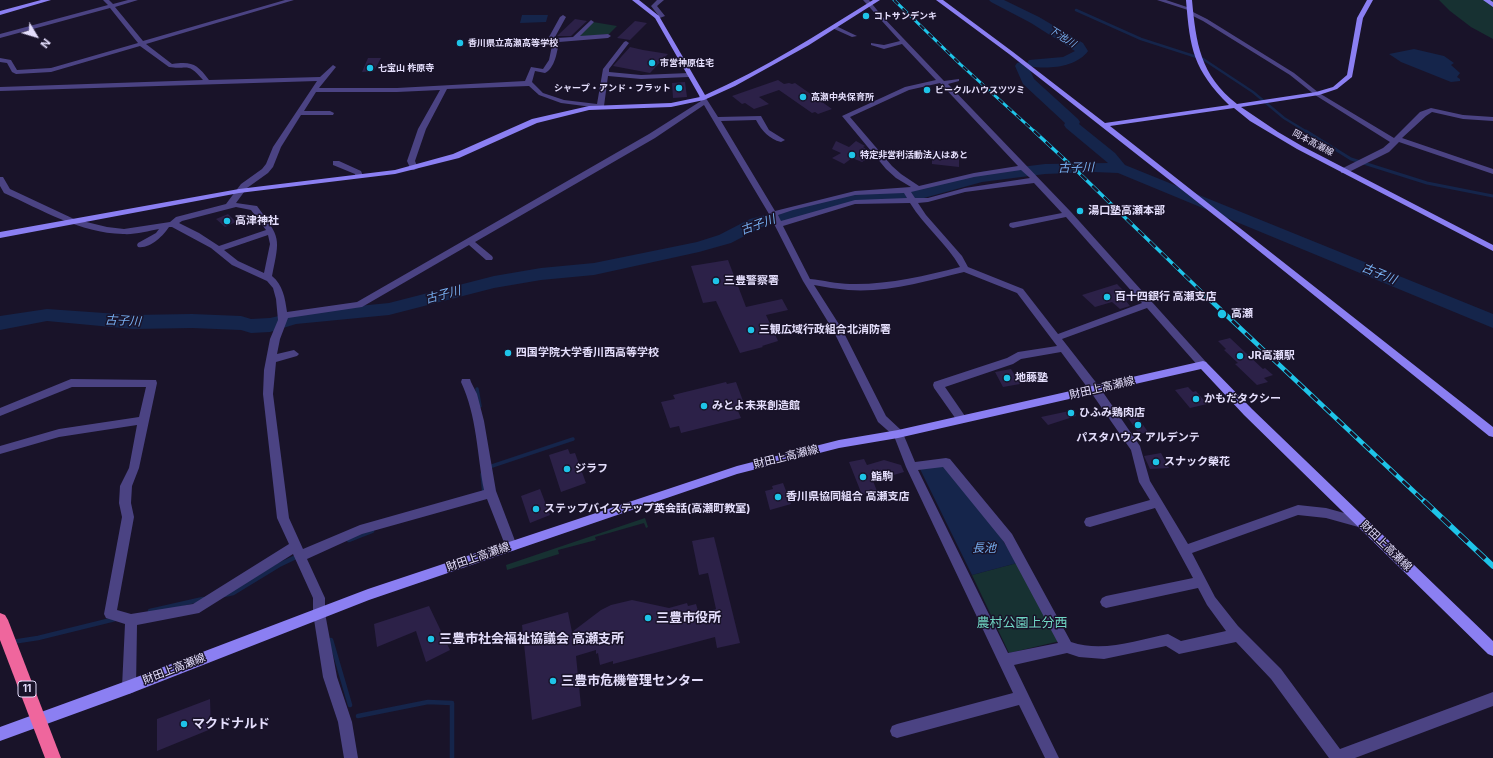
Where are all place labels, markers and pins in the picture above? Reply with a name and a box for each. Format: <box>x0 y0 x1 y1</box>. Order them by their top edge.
marker: コトサンデンキ <box>861 11 871 21</box>
place label: コトサンデンキ <box>874 11 937 21</box>
marker: 香川県立高瀬高等学校 <box>455 38 465 48</box>
place label: 香川県立高瀬高等学校 <box>468 38 558 48</box>
marker: 市営神原住宅 <box>647 58 657 68</box>
place label: 市営神原住宅 <box>660 58 714 68</box>
marker: 七宝山 柞原寺 <box>365 63 375 73</box>
place label: 七宝山 柞原寺 <box>378 63 434 73</box>
place label: シャープ・アンド・フラット <box>554 83 671 93</box>
marker: シャープ・アンド・フラット <box>674 83 684 93</box>
marker: ビークルハウスツツミ <box>922 85 932 95</box>
place label: ビークルハウスツツミ <box>935 85 1025 95</box>
marker: 高瀬中央保育所 <box>798 92 808 102</box>
place label: 高瀬中央保育所 <box>811 92 874 102</box>
marker: 特定非営利活動法人はあと <box>847 150 857 160</box>
place label: 特定非営利活動法人はあと <box>860 150 968 160</box>
place label: 湯口塾高瀬本部 <box>1088 204 1165 218</box>
marker: 湯口塾高瀬本部 <box>1075 206 1085 216</box>
place label: 高津神社 <box>235 214 279 228</box>
marker: 高津神社 <box>222 216 232 226</box>
place label: 三豊警察署 <box>724 274 779 288</box>
marker: 三豊警察署 <box>711 276 721 286</box>
place label: 百十四銀行 高瀬支店 <box>1115 290 1217 304</box>
marker: 百十四銀行 高瀬支店 <box>1102 292 1112 302</box>
place label: 高瀬 <box>1231 307 1253 321</box>
marker: 高瀬 <box>1216 308 1228 320</box>
place label: 三観広域行政組合北消防署 <box>759 323 891 337</box>
marker: 三観広域行政組合北消防署 <box>746 325 756 335</box>
place label: 四国学院大学香川西高等学校 <box>516 346 659 360</box>
marker: 四国学院大学香川西高等学校 <box>503 348 513 358</box>
place label: JR高瀬駅 <box>1248 349 1295 363</box>
marker: JR高瀬駅 <box>1235 351 1245 361</box>
place label: 地藤塾 <box>1015 371 1048 385</box>
marker: 地藤塾 <box>1002 373 1012 383</box>
place label: かもだタクシー <box>1204 392 1281 406</box>
marker: かもだタクシー <box>1191 394 1201 404</box>
place label: みとよ未来創造館 <box>712 399 800 413</box>
marker: みとよ未来創造館 <box>699 401 709 411</box>
place label: ひふみ鶏肉店 <box>1079 406 1145 420</box>
marker: ひふみ鶏肉店 <box>1066 408 1076 418</box>
marker: パスタハウス アルデンテ <box>1133 420 1143 430</box>
place label: パスタハウス アルデンテ <box>1076 431 1200 445</box>
place label: スナック榮花 <box>1164 455 1230 469</box>
marker: スナック榮花 <box>1151 457 1161 467</box>
place label: ジラフ <box>575 462 608 476</box>
marker: ジラフ <box>562 464 572 474</box>
place label: 鮨駒 <box>871 470 893 484</box>
marker: 鮨駒 <box>858 472 868 482</box>
place label: 香川県協同組合 高瀬支店 <box>786 490 910 504</box>
marker: 香川県協同組合 高瀬支店 <box>773 492 783 502</box>
place label: ステップバイステップ英会話(高瀬町教室) <box>544 502 750 516</box>
marker: ステップバイステップ英会話(高瀬町教室) <box>531 504 541 514</box>
place label: 三豊市役所 <box>656 610 721 626</box>
marker: 三豊市役所 <box>643 613 653 623</box>
place label: 三豊市社会福祉協議会 高瀬支所 <box>439 631 624 647</box>
marker: 三豊市社会福祉協議会 高瀬支所 <box>426 634 436 644</box>
place label: 三豊市危機管理センター <box>561 673 704 689</box>
marker: 三豊市危機管理センター <box>548 676 558 686</box>
place label: マクドナルド <box>192 716 270 732</box>
marker: マクドナルド <box>179 719 189 729</box>

